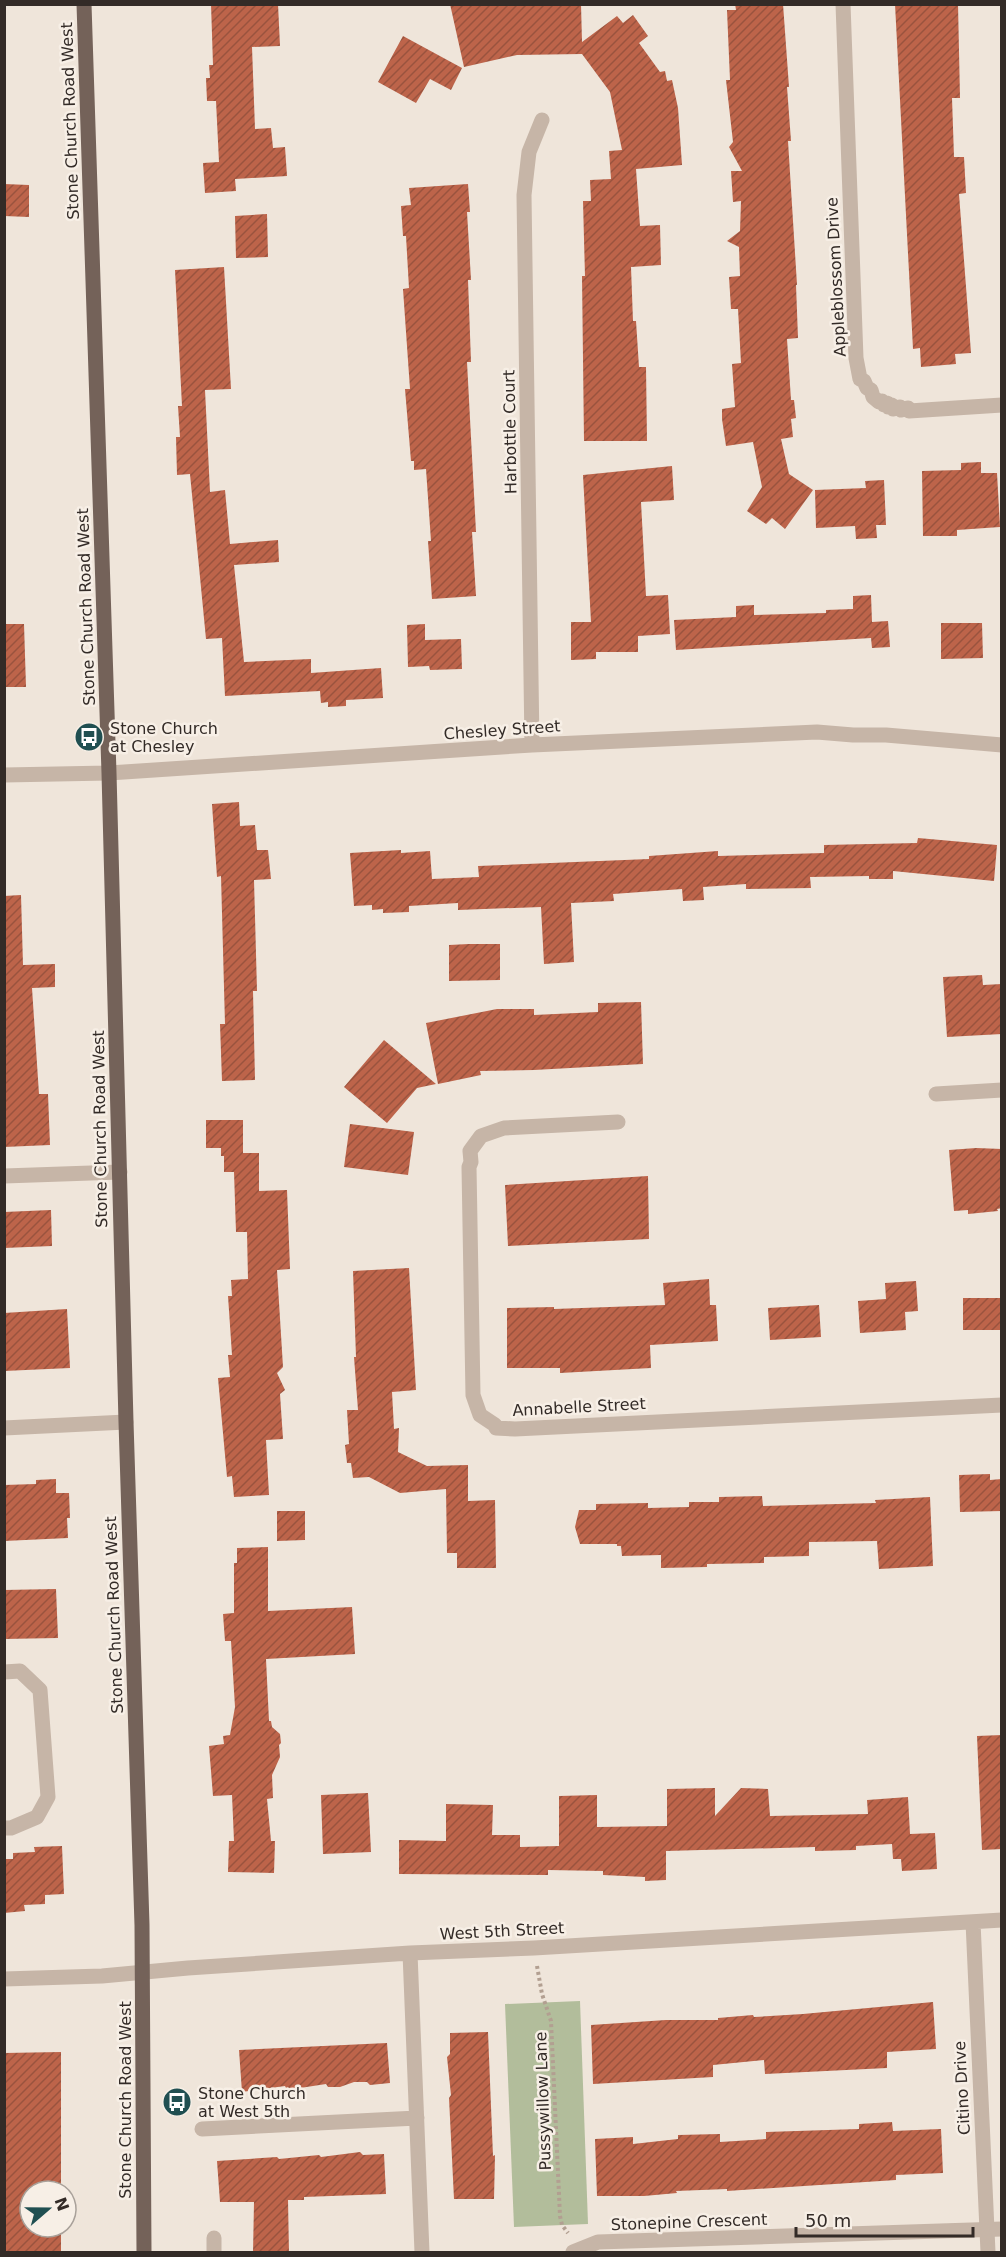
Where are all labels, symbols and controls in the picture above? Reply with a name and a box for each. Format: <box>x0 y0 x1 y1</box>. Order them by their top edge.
street label: Stone Church Road West <box>57 22 83 220</box>
street label: Appleblossom Drive <box>822 197 850 357</box>
street label: Harbottle Court <box>499 370 521 494</box>
street label: Stone Church Road West <box>73 508 99 706</box>
street label: Chesley Street <box>443 716 561 744</box>
place label: Stone Church at Chesley <box>110 719 218 756</box>
bus stop icon: Stone Church at Chesley <box>73 721 105 753</box>
street label: Stone Church Road West <box>89 1030 111 1228</box>
street label: Annabelle Street <box>512 1394 646 1420</box>
street label: Stone Church Road West <box>101 1516 127 1714</box>
street label: West 5th Street <box>439 1918 565 1944</box>
street label: Stone Church Road West <box>116 2001 135 2199</box>
street label: Pussywillow Lane <box>531 2031 555 2171</box>
street label: Citino Drive <box>950 2041 974 2135</box>
place label: Stone Church at West 5th <box>198 2084 306 2121</box>
bus stop icon: Stone Church at West 5th <box>161 2086 193 2118</box>
north arrow <box>18 2179 78 2239</box>
text: N <box>50 2194 73 2214</box>
scale bar <box>796 2200 973 2238</box>
street label: Stonepine Crescent <box>610 2210 768 2234</box>
text: 50 m <box>805 2210 851 2231</box>

